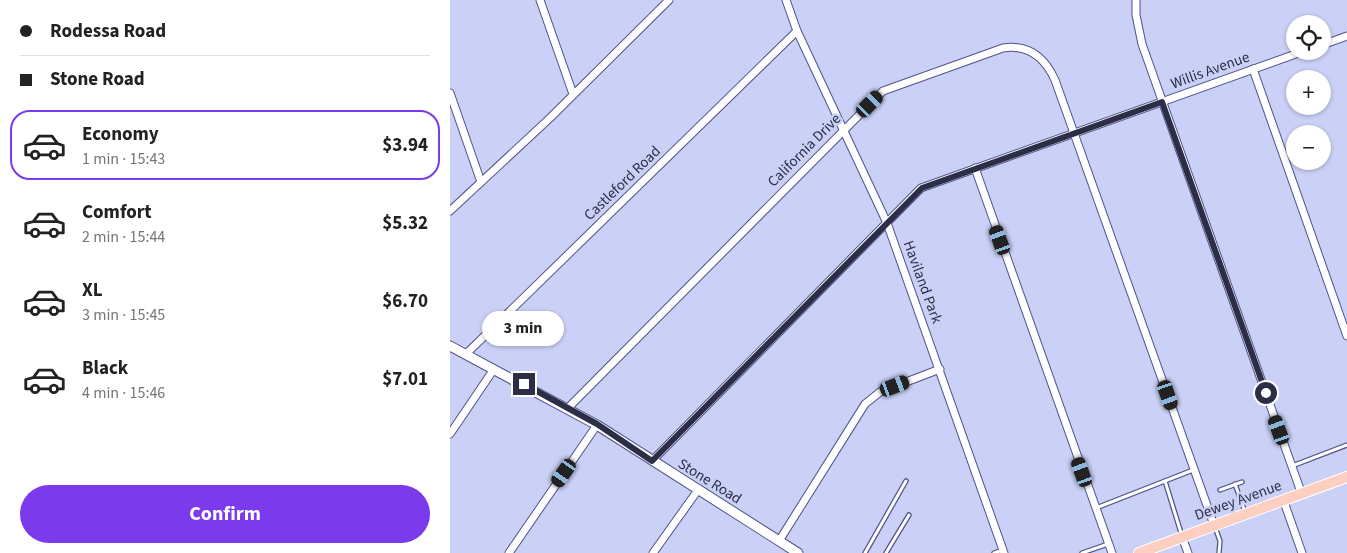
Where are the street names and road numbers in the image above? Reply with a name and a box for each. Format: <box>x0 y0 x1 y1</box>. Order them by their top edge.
street label: Willis Avenue <box>1168 47 1252 94</box>
street label: California Drive <box>763 109 846 192</box>
street label: Castleford Road <box>579 141 665 225</box>
street label: Haviland Park <box>898 238 947 327</box>
street label: Stone Road <box>674 454 746 509</box>
street label: Dewey Avenue <box>1192 475 1285 526</box>

